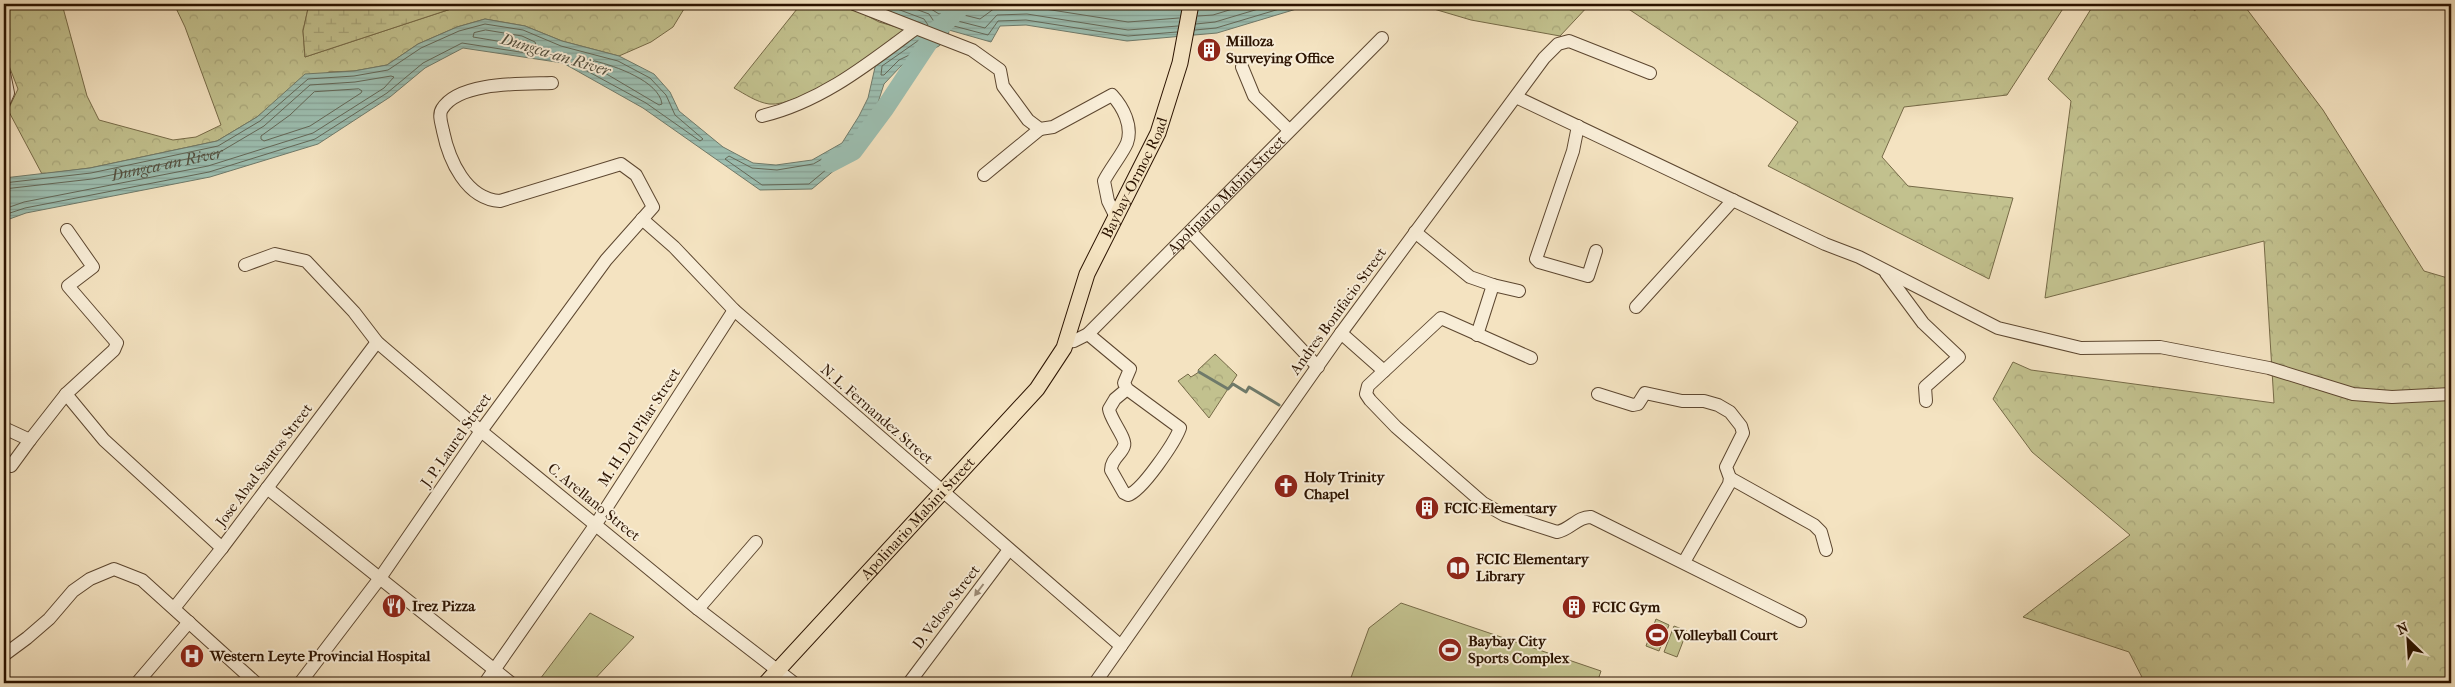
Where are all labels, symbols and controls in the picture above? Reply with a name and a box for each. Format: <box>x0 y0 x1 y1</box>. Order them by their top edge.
water label: Dungca-an River <box>498 29 615 81</box>
place label: Milloza Surveying Office <box>1225 32 1335 67</box>
building icon: Milloza Surveying Office <box>1196 37 1222 63</box>
street label: Baybay-Ormoc Road <box>1098 114 1172 241</box>
street label: Apolinario Mabini Street <box>1163 131 1290 259</box>
water label: Dungca-an River <box>108 142 226 185</box>
street label: Andres Bonifacio Street <box>1285 243 1391 379</box>
street label: N. L. Fernandez Street <box>817 360 937 468</box>
street label: M. H. Del Pilar Street <box>594 364 684 490</box>
street label: J. P. Laurel Street <box>416 389 495 491</box>
street label: Jose Abad Santos Street <box>211 399 317 531</box>
street label: Apolinario Mabini Street <box>856 453 979 584</box>
street label: C. Arellano Street <box>544 459 644 545</box>
place label: Holy Trinity Chapel <box>1304 468 1386 503</box>
church icon: Holy Trinity Chapel <box>1273 473 1299 499</box>
building icon: FCIC Elementary <box>1414 495 1440 521</box>
place label: FCIC Elementary <box>1443 499 1558 517</box>
place label: FCIC Elementary Library <box>1475 550 1590 585</box>
library icon: FCIC Elementary Library <box>1445 555 1471 581</box>
street label: D. Veloso Street <box>908 561 984 653</box>
one-way arrow <box>974 583 984 597</box>
restaurant icon: Irez Pizza <box>381 593 407 619</box>
building icon: FCIC Gym <box>1561 594 1587 620</box>
place label: Irez Pizza <box>412 597 476 615</box>
place label: FCIC Gym <box>1591 598 1661 616</box>
north arrow <box>2382 614 2432 664</box>
text: N <box>2394 619 2411 639</box>
sports icon: Volleyball Court <box>1644 622 1670 648</box>
place label: Volleyball Court <box>1673 626 1779 644</box>
place label: Baybay City Sports Complex <box>1468 632 1569 667</box>
sports icon: Baybay City Sports Complex <box>1437 637 1463 663</box>
hospital icon: Western Leyte Provincial Hospital <box>179 643 205 669</box>
place label: Western Leyte Provincial Hospital <box>209 647 431 665</box>

